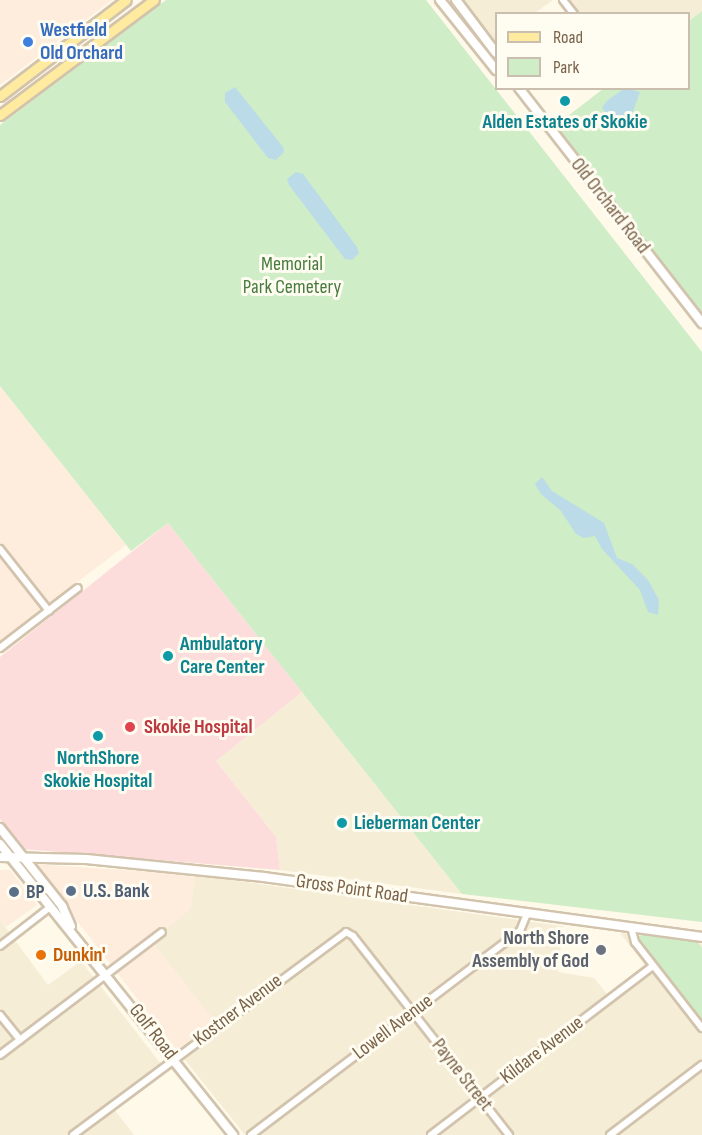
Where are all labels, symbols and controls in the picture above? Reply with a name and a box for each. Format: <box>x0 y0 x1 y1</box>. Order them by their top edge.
legend <box>495 12 690 90</box>
place label: Westfield Old Orchard <box>40 19 123 66</box>
text: Road <box>553 27 583 48</box>
marker: Westfield Old Orchard <box>21 35 35 49</box>
text: Park <box>553 57 579 78</box>
marker: Alden Estates of Skokie <box>558 94 572 108</box>
place label: Alden Estates of Skokie <box>483 110 647 134</box>
street label: Old Orchard Road <box>565 153 655 259</box>
park label: Memorial Park Cemetery <box>243 252 341 299</box>
place label: Ambulatory Care Center <box>180 632 265 679</box>
marker: Ambulatory Care Center <box>161 649 175 663</box>
place label: Skokie Hospital <box>144 715 253 739</box>
marker: Skokie Hospital <box>121 718 139 736</box>
marker: NorthShore Skokie Hospital <box>91 729 105 743</box>
place label: NorthShore Skokie Hospital <box>44 746 152 793</box>
place label: Lieberman Center <box>354 811 480 835</box>
marker: Lieberman Center <box>335 816 349 830</box>
street label: Gross Point Road <box>294 869 410 909</box>
place label: U.S. Bank <box>83 879 149 903</box>
place label: BP <box>26 880 45 904</box>
marker: U.S. Bank <box>64 884 78 898</box>
marker: BP <box>7 885 21 899</box>
place label: North Shore Assembly of God <box>472 927 589 974</box>
place label: Dunkin' <box>53 943 105 967</box>
marker: North Shore Assembly of God <box>594 943 608 957</box>
marker: Dunkin' <box>34 948 48 962</box>
street label: Kostner Avenue <box>189 969 287 1051</box>
street label: Lowell Avenue <box>348 989 438 1065</box>
street label: Golf Road <box>124 999 182 1065</box>
street label: Kildare Avenue <box>496 1011 588 1089</box>
street label: Payne Street <box>426 1034 498 1116</box>

